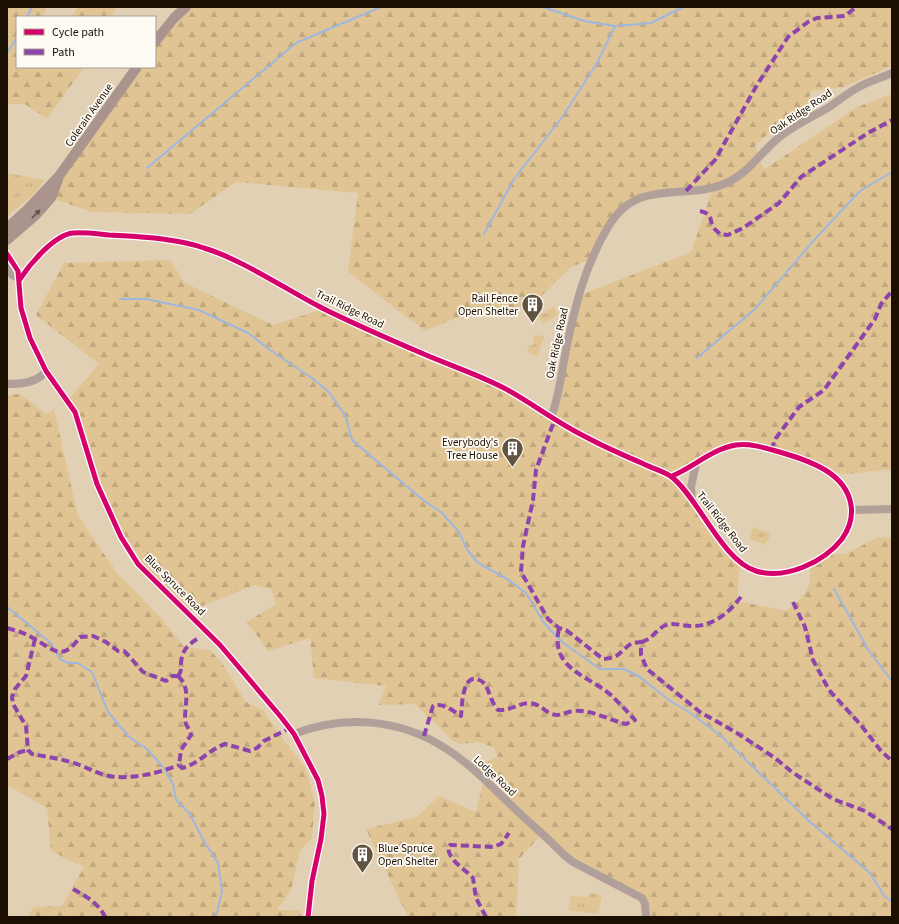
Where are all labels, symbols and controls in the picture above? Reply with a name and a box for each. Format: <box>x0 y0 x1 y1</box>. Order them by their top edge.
legend <box>16 16 156 68</box>
text: Cycle path <box>52 24 104 41</box>
text: Path <box>52 44 75 61</box>
street label: Colerain Avenue <box>62 80 117 150</box>
street label: Oak Ridge Road <box>767 86 835 138</box>
one-way arrow <box>31 209 41 219</box>
street label: Trail Ridge Road <box>313 286 387 332</box>
place label: Rail Fence Open Shelter <box>458 291 519 319</box>
building icon: Rail Fence Open Shelter <box>520 291 546 324</box>
street label: Oak Ridge Road <box>542 306 572 380</box>
place label: Everybody's Tree House <box>442 435 499 463</box>
building icon: Everybody's Tree House <box>500 435 526 468</box>
street label: Trail Ridge Road <box>693 488 751 556</box>
street label: Blue Spruce Road <box>141 551 209 619</box>
street label: Lodge Road <box>470 752 520 800</box>
building icon: Blue Spruce Open Shelter <box>349 841 375 874</box>
place label: Blue Spruce Open Shelter <box>378 841 438 869</box>

